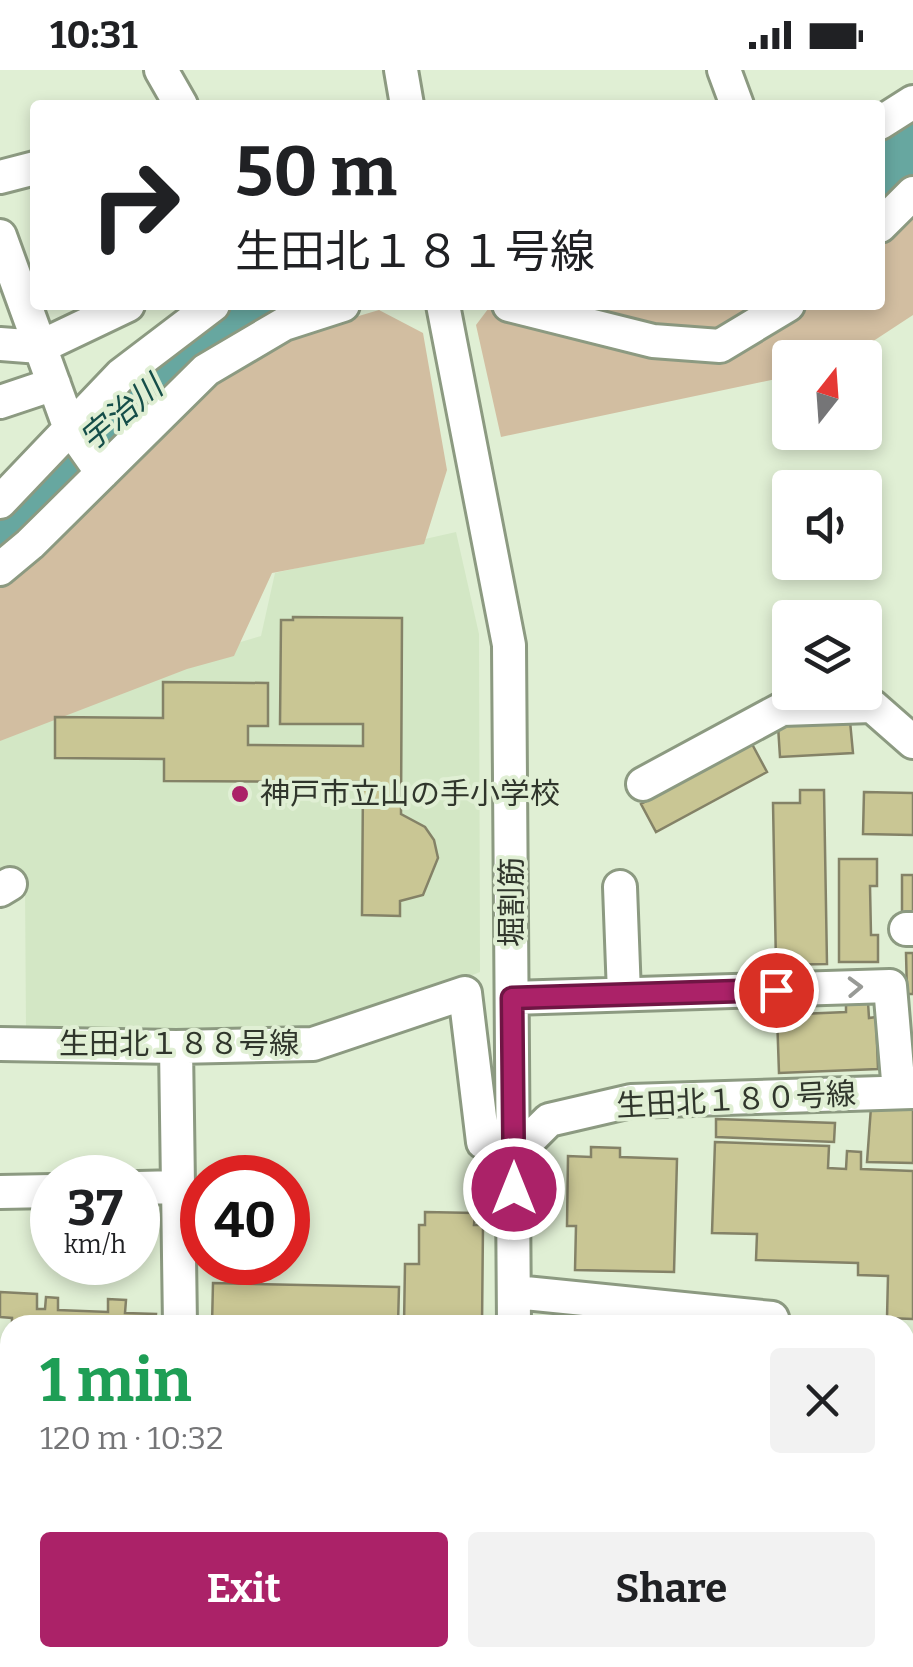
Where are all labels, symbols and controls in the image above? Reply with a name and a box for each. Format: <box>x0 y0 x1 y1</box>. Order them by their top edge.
text: 10:31 <box>50 12 138 58</box>
text: 50 m <box>235 130 397 214</box>
icon: right <box>70 140 200 270</box>
text: 生田北１８１号線 <box>235 225 595 279</box>
north arrow <box>772 340 882 450</box>
map controls <box>772 340 882 710</box>
water label: 宇治川 <box>72 366 172 458</box>
button: sound <box>772 470 882 580</box>
button: layers <box>772 600 882 710</box>
place label: 神戸市立山の手小学校 <box>260 776 560 812</box>
marker: 神戸市立山の手小学校 <box>229 783 251 805</box>
street label: 堀割筋 <box>494 857 530 947</box>
pin <box>734 948 819 1033</box>
icon: arrive <box>749 963 804 1018</box>
one-way arrow <box>847 977 863 998</box>
street label: 生田北１８８号線 <box>59 1026 299 1062</box>
street label: 生田北１８０号線 <box>615 1076 857 1124</box>
position arrow <box>462 1137 566 1241</box>
speed limit sign: 40 <box>180 1155 310 1285</box>
text: 37 <box>67 1178 123 1238</box>
text: km/h <box>64 1230 126 1260</box>
text: 1 min <box>40 1345 192 1417</box>
button: close <box>770 1348 875 1453</box>
text: 120 m · 10:32 <box>40 1419 223 1457</box>
button: Exit <box>40 1532 448 1647</box>
button: Share <box>468 1532 875 1647</box>

